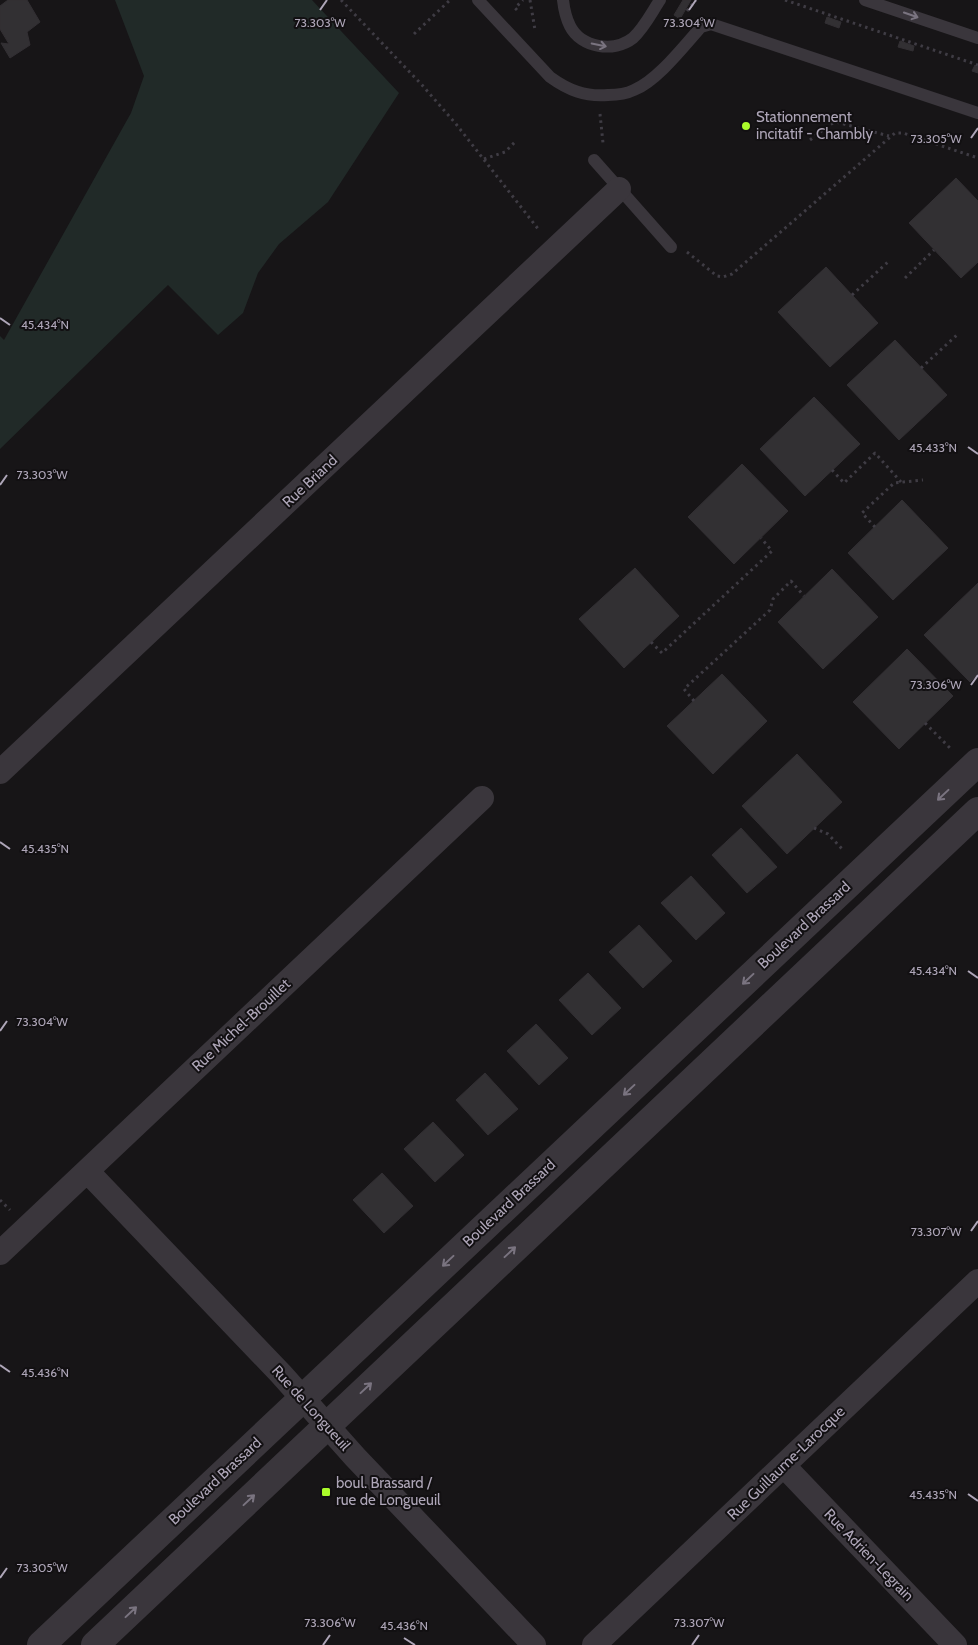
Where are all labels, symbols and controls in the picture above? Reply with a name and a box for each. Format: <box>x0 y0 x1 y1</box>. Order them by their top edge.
one-way arrow <box>903 11 919 21</box>
text: 73.303°W <box>294 15 346 30</box>
text: 73.304°W <box>663 15 715 30</box>
one-way arrow <box>591 41 607 51</box>
place label: Stationnement incitatif - Chambly <box>756 108 873 143</box>
marker: Stationnement incitatif - Chambly <box>740 120 752 132</box>
text: 73.305°W <box>910 131 962 146</box>
text: 45.434°N <box>21 317 69 332</box>
text: 45.433°N <box>909 440 957 455</box>
street label: Rue Briand <box>279 451 341 511</box>
text: 73.303°W <box>16 467 68 482</box>
text: 73.306°W <box>910 677 962 692</box>
one-way arrow <box>936 789 949 801</box>
text: 45.435°N <box>21 841 69 856</box>
street label: Boulevard Brassard <box>754 877 854 973</box>
text: 45.434°N <box>909 963 957 978</box>
one-way arrow <box>741 973 754 985</box>
street label: Rue Michel-Brouillet <box>188 975 294 1075</box>
text: 73.304°W <box>16 1014 68 1029</box>
one-way arrow <box>623 1084 636 1096</box>
street label: Boulevard Brassard <box>459 1155 559 1251</box>
text: 73.307°W <box>911 1224 962 1239</box>
one-way arrow <box>503 1246 516 1258</box>
one-way arrow <box>441 1255 454 1267</box>
street label: Rue de Longueuil <box>268 1362 354 1455</box>
text: 45.436°N <box>21 1365 69 1380</box>
one-way arrow <box>360 1382 373 1394</box>
street label: Rue Guillaume-Larocque <box>724 1402 849 1524</box>
street label: Boulevard Brassard <box>165 1433 265 1529</box>
place label: boul. Brassard / rue de Longueuil <box>336 1474 441 1509</box>
marker: boul. Brassard / rue de Longueuil <box>320 1486 332 1498</box>
text: 45.435°N <box>909 1487 957 1502</box>
one-way arrow <box>242 1494 255 1506</box>
street label: Rue Adrien-Legrain <box>820 1505 918 1605</box>
text: 73.305°W <box>16 1560 68 1575</box>
one-way arrow <box>124 1606 137 1618</box>
text: 73.306°W <box>304 1615 356 1630</box>
text: 73.307°W <box>674 1615 725 1630</box>
text: 45.436°N <box>380 1618 428 1633</box>

